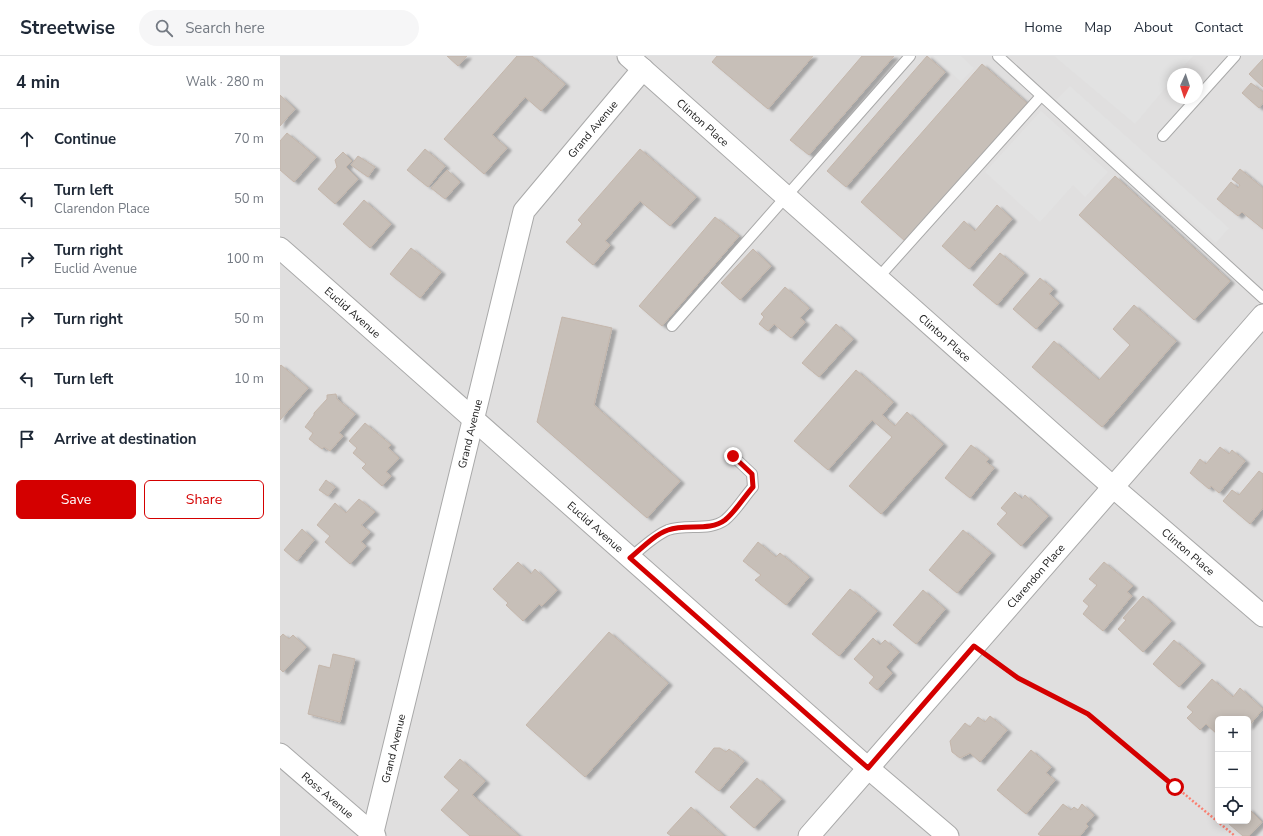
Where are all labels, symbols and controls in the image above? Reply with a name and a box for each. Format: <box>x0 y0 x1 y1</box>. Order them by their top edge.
search box <box>139 10 419 46</box>
text: Streetwise <box>20 15 115 41</box>
icon: search <box>153 17 175 39</box>
text: Search here <box>185 18 265 38</box>
text: Home <box>1024 18 1062 37</box>
text: Map <box>1084 18 1112 37</box>
text: About <box>1134 18 1173 37</box>
text: Contact <box>1195 18 1243 37</box>
north arrow <box>1167 68 1203 104</box>
text: 4 min <box>16 71 60 94</box>
text: Walk · 280 m <box>186 73 264 91</box>
street label: Clinton Place <box>673 95 732 150</box>
street label: Grand Avenue <box>564 97 621 161</box>
icon: ahead <box>16 128 38 150</box>
text: Continue <box>54 129 116 149</box>
text: 70 m <box>234 130 264 148</box>
text: Turn left <box>54 180 113 200</box>
icon: left <box>16 188 38 210</box>
text: 50 m <box>234 190 264 208</box>
text: Clarendon Place <box>54 200 150 218</box>
text: Turn right <box>54 240 123 260</box>
icon: right <box>16 248 38 270</box>
text: 100 m <box>226 250 264 268</box>
text: Euclid Avenue <box>54 260 137 278</box>
street label: Euclid Avenue <box>321 283 384 341</box>
icon: right <box>16 308 38 330</box>
text: Turn right <box>54 309 123 329</box>
text: 50 m <box>234 310 264 328</box>
street label: Clinton Place <box>916 310 974 365</box>
icon: left <box>16 368 38 390</box>
text: Turn left <box>54 369 113 389</box>
text: 10 m <box>234 370 264 388</box>
street label: Grand Avenue <box>454 397 486 470</box>
icon: arrive <box>16 428 38 450</box>
text: Arrive at destination <box>54 429 197 449</box>
route end <box>724 447 742 465</box>
button: Save <box>16 480 136 519</box>
button: Share <box>144 480 264 519</box>
street label: Euclid Avenue <box>564 498 627 556</box>
street label: Clinton Place <box>1159 525 1218 579</box>
street label: Clarendon Place <box>1003 540 1068 611</box>
street label: Grand Avenue <box>378 712 409 785</box>
map controls <box>1215 716 1251 824</box>
button: + <box>1215 716 1251 752</box>
button: − <box>1215 752 1251 788</box>
street label: Ross Avenue <box>298 768 357 822</box>
route start <box>1166 778 1184 796</box>
button: locate <box>1215 788 1251 824</box>

